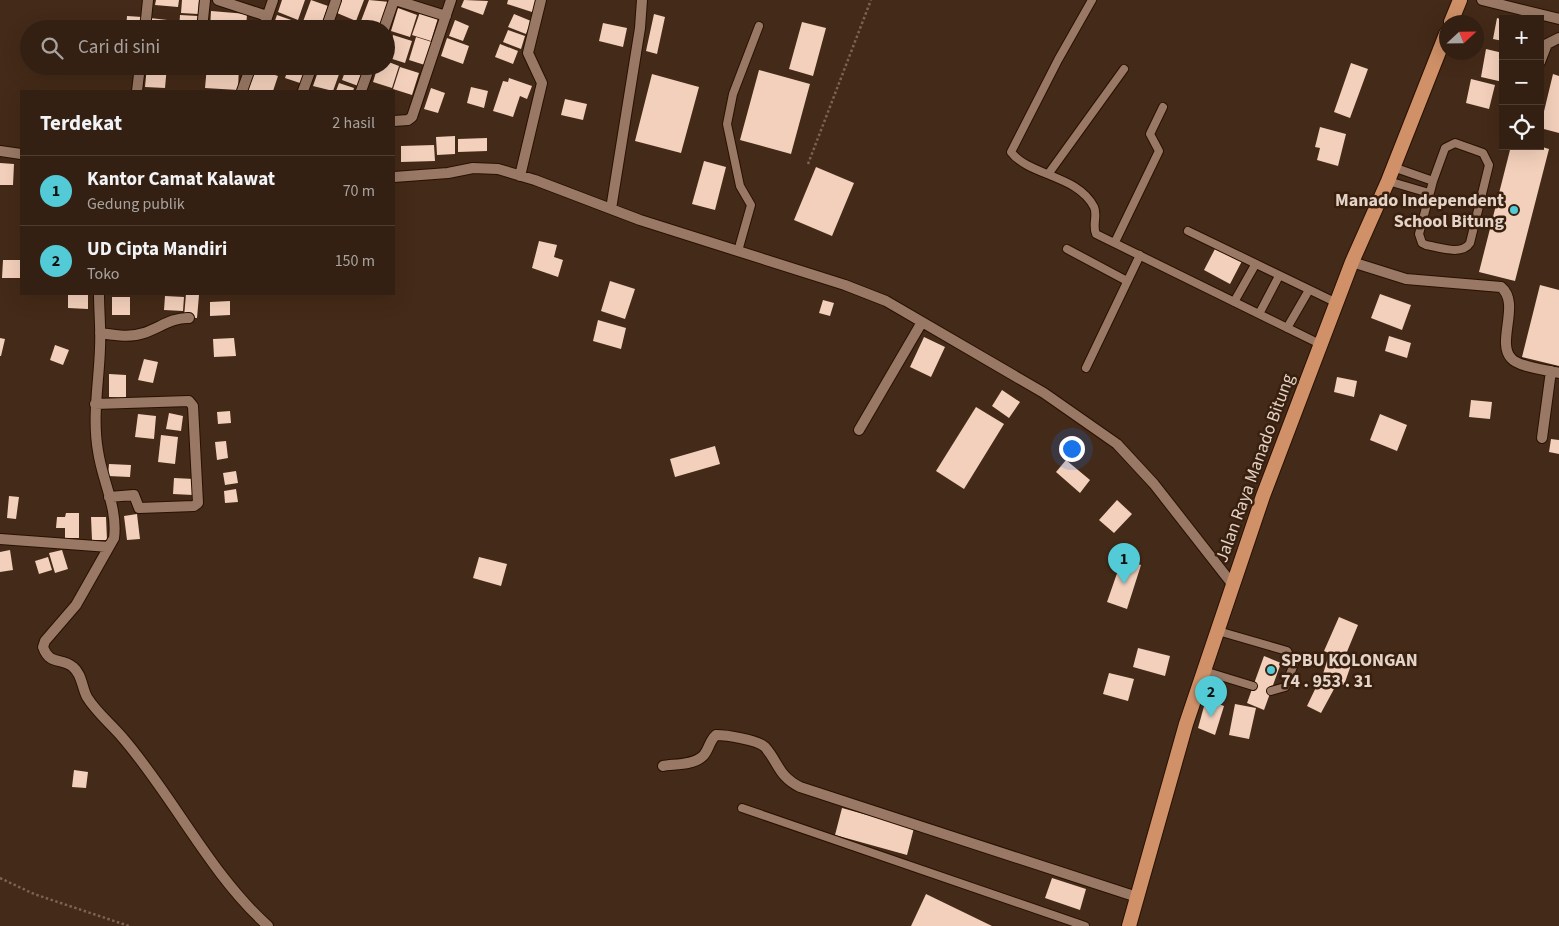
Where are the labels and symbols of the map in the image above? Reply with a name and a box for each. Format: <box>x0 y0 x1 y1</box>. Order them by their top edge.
north arrow <box>1439 15 1484 60</box>
place label: Manado Independent School Bitung <box>1335 188 1504 234</box>
marker: Manado Independent School Bitung <box>1508 204 1520 216</box>
street label: Jalan Raya Manado Bitung <box>1209 370 1301 566</box>
your location <box>1059 436 1085 462</box>
pin: 1 <box>1108 543 1140 584</box>
place label: SPBU KOLONGAN 74 . 953 . 31 <box>1281 648 1418 694</box>
marker: SPBU KOLONGAN 74 . 953 . 31 <box>1265 664 1277 676</box>
pin: 2 <box>1195 676 1227 717</box>

